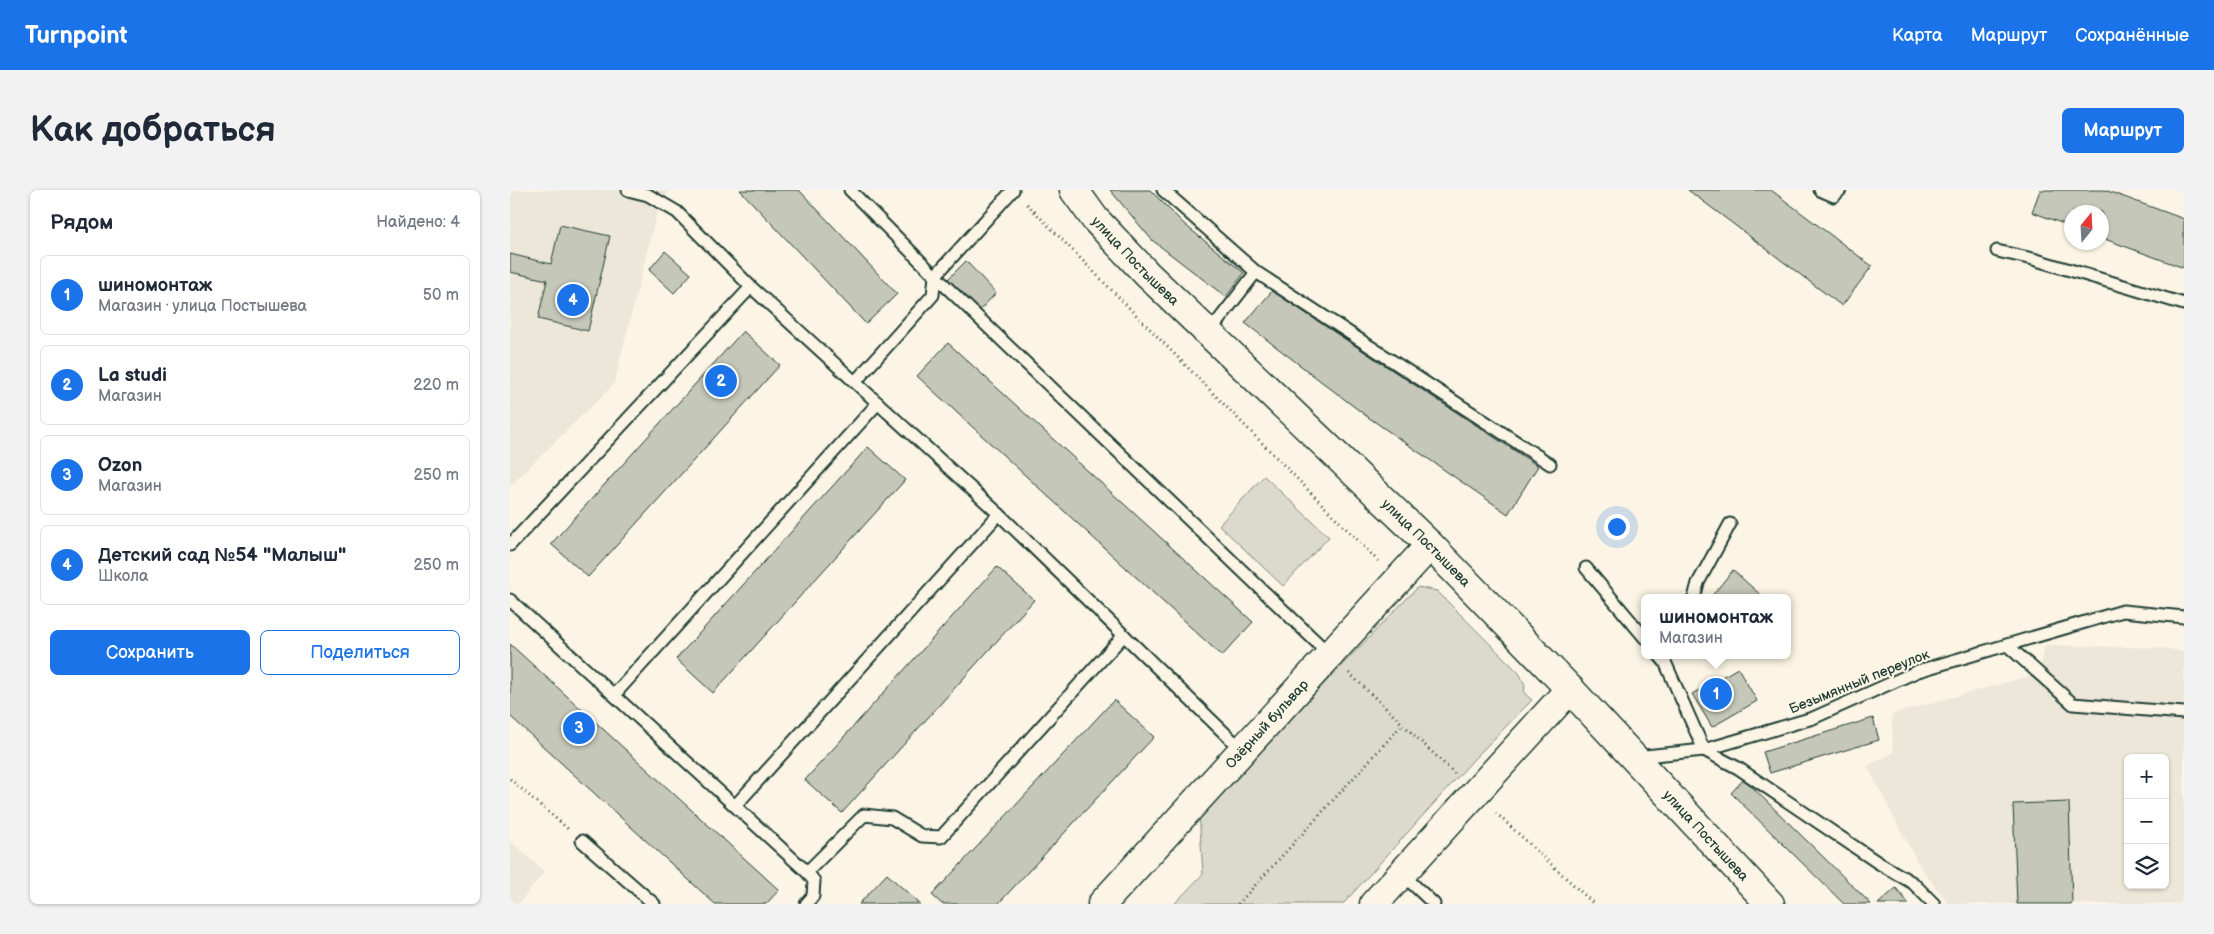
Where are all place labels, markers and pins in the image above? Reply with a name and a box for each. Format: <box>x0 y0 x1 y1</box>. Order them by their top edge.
pin: 4 <box>557 281 589 319</box>
pin: 2 <box>705 362 737 400</box>
pin: 1 <box>1700 675 1732 713</box>
pin: 3 <box>563 709 595 747</box>

